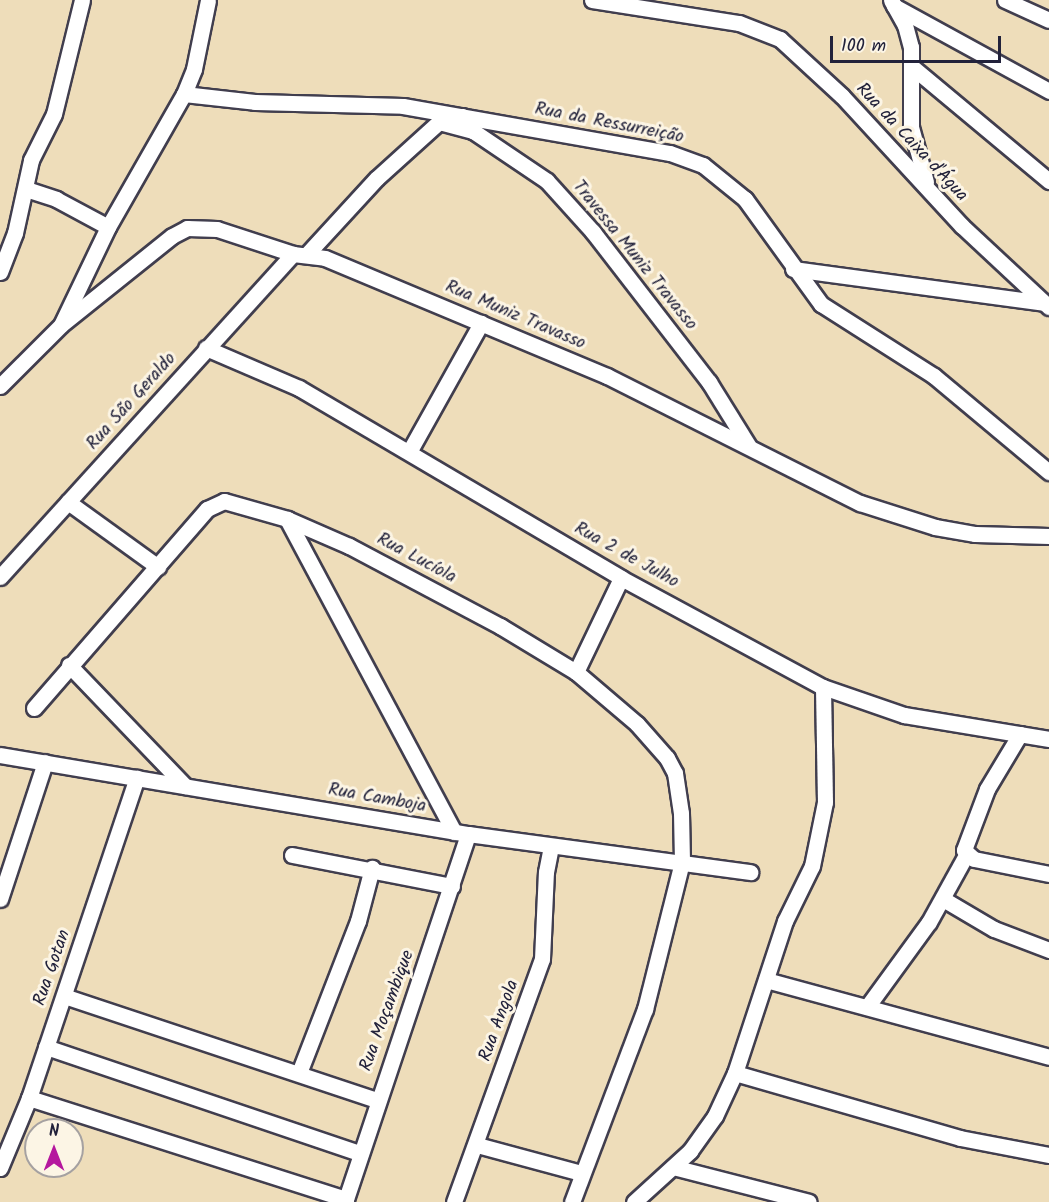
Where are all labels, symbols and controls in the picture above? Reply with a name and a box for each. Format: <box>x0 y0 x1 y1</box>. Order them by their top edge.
scale bar <box>833 24 1004 62</box>
text: 100 m <box>841 32 886 61</box>
street label: Rua da Caixa d'Água <box>850 79 972 207</box>
street label: Rua da Ressurreição <box>533 99 685 149</box>
street label: Travessa Muniz Travasso <box>567 177 701 335</box>
street label: Rua Muniz Travasso <box>442 277 588 355</box>
street label: Rua São Geraldo <box>83 349 181 455</box>
street label: Rua 2 de Julho <box>570 518 682 594</box>
street label: Rua Lucíola <box>373 529 459 589</box>
street label: Rua Camboja <box>326 780 428 818</box>
street label: Rua Gotan <box>30 927 76 1009</box>
street label: Rua Moçambique <box>356 948 420 1074</box>
street label: Rua Angola <box>475 977 525 1065</box>
north arrow <box>24 1118 84 1178</box>
text: N <box>49 1119 59 1144</box>

